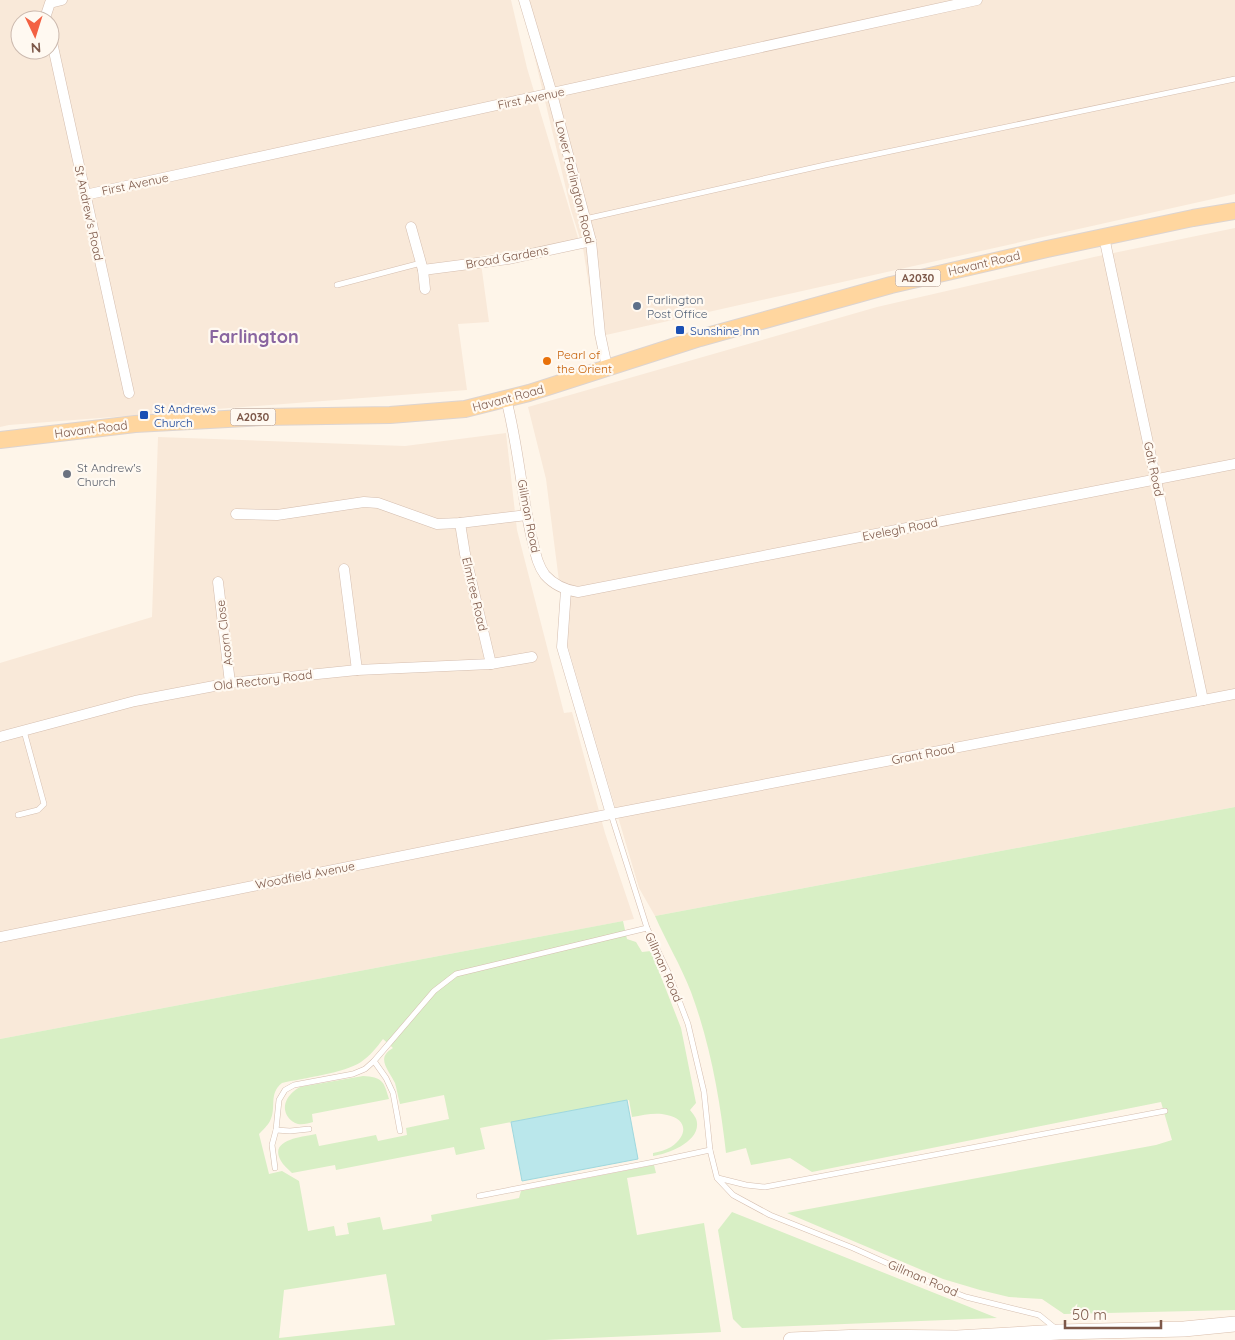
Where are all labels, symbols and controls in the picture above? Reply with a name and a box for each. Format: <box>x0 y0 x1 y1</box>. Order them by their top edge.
north arrow <box>10 10 60 60</box>
text: N <box>30 39 42 57</box>
street label: First Avenue <box>496 84 566 112</box>
street label: Lower Farlington Road <box>552 119 598 245</box>
street label: St Andrew's Road <box>72 164 106 262</box>
street label: First Avenue <box>100 170 170 198</box>
street label: Broad Gardens <box>464 242 550 272</box>
street label: Havant Road <box>947 247 1021 279</box>
road number: A2030 <box>896 270 940 286</box>
place label: Farlington Post Office <box>647 292 708 321</box>
marker: Farlington Post Office <box>631 300 643 312</box>
place label: Sunshine Inn <box>690 323 759 338</box>
marker: Sunshine Inn <box>674 324 686 336</box>
district label: Farlington <box>209 325 299 348</box>
place label: Pearl of the Orient <box>557 347 612 376</box>
marker: Pearl of the Orient <box>541 355 553 367</box>
street label: Havant Road <box>471 381 545 415</box>
place label: St Andrews Church <box>154 401 216 430</box>
road number: A2030 <box>230 408 276 426</box>
marker: St Andrews Church <box>138 409 150 421</box>
street label: Havant Road <box>54 417 128 441</box>
street label: Galt Road <box>1141 440 1167 498</box>
place label: St Andrew's Church <box>77 460 142 489</box>
marker: St Andrew's Church <box>61 468 73 480</box>
street label: Gillman Road <box>515 478 543 554</box>
street label: Evelegh Road <box>861 514 939 544</box>
street label: Elmtree Road <box>459 555 491 633</box>
street label: Acorn Close <box>212 599 235 667</box>
street label: Old Rectory Road <box>213 667 313 693</box>
street label: Grant Road <box>890 741 956 767</box>
street label: Woodfield Avenue <box>254 858 356 892</box>
street label: Gillman Road <box>642 930 686 1004</box>
street label: Gillman Road <box>886 1257 960 1299</box>
scale bar <box>1065 1298 1161 1330</box>
text: 50 m <box>1072 1305 1107 1324</box>

